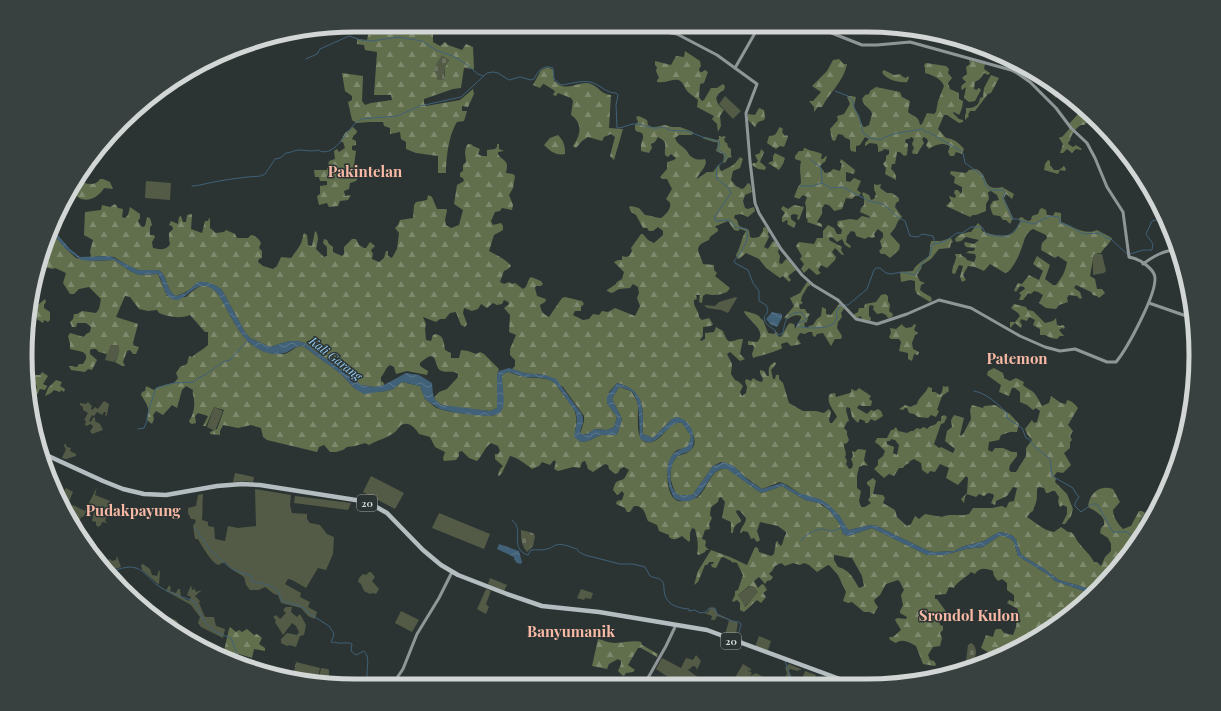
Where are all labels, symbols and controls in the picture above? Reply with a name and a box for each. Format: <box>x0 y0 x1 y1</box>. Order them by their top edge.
district label: Pakintelan <box>328 161 403 181</box>
water label: Kali Garang <box>306 332 367 384</box>
district label: Patemon <box>986 348 1048 368</box>
road number: 20 <box>357 495 377 511</box>
district label: Pudakpayung <box>85 500 181 520</box>
district label: Srondol Kulon <box>919 605 1020 625</box>
district label: Banyumanik <box>527 621 615 641</box>
road number: 20 <box>721 633 741 649</box>

